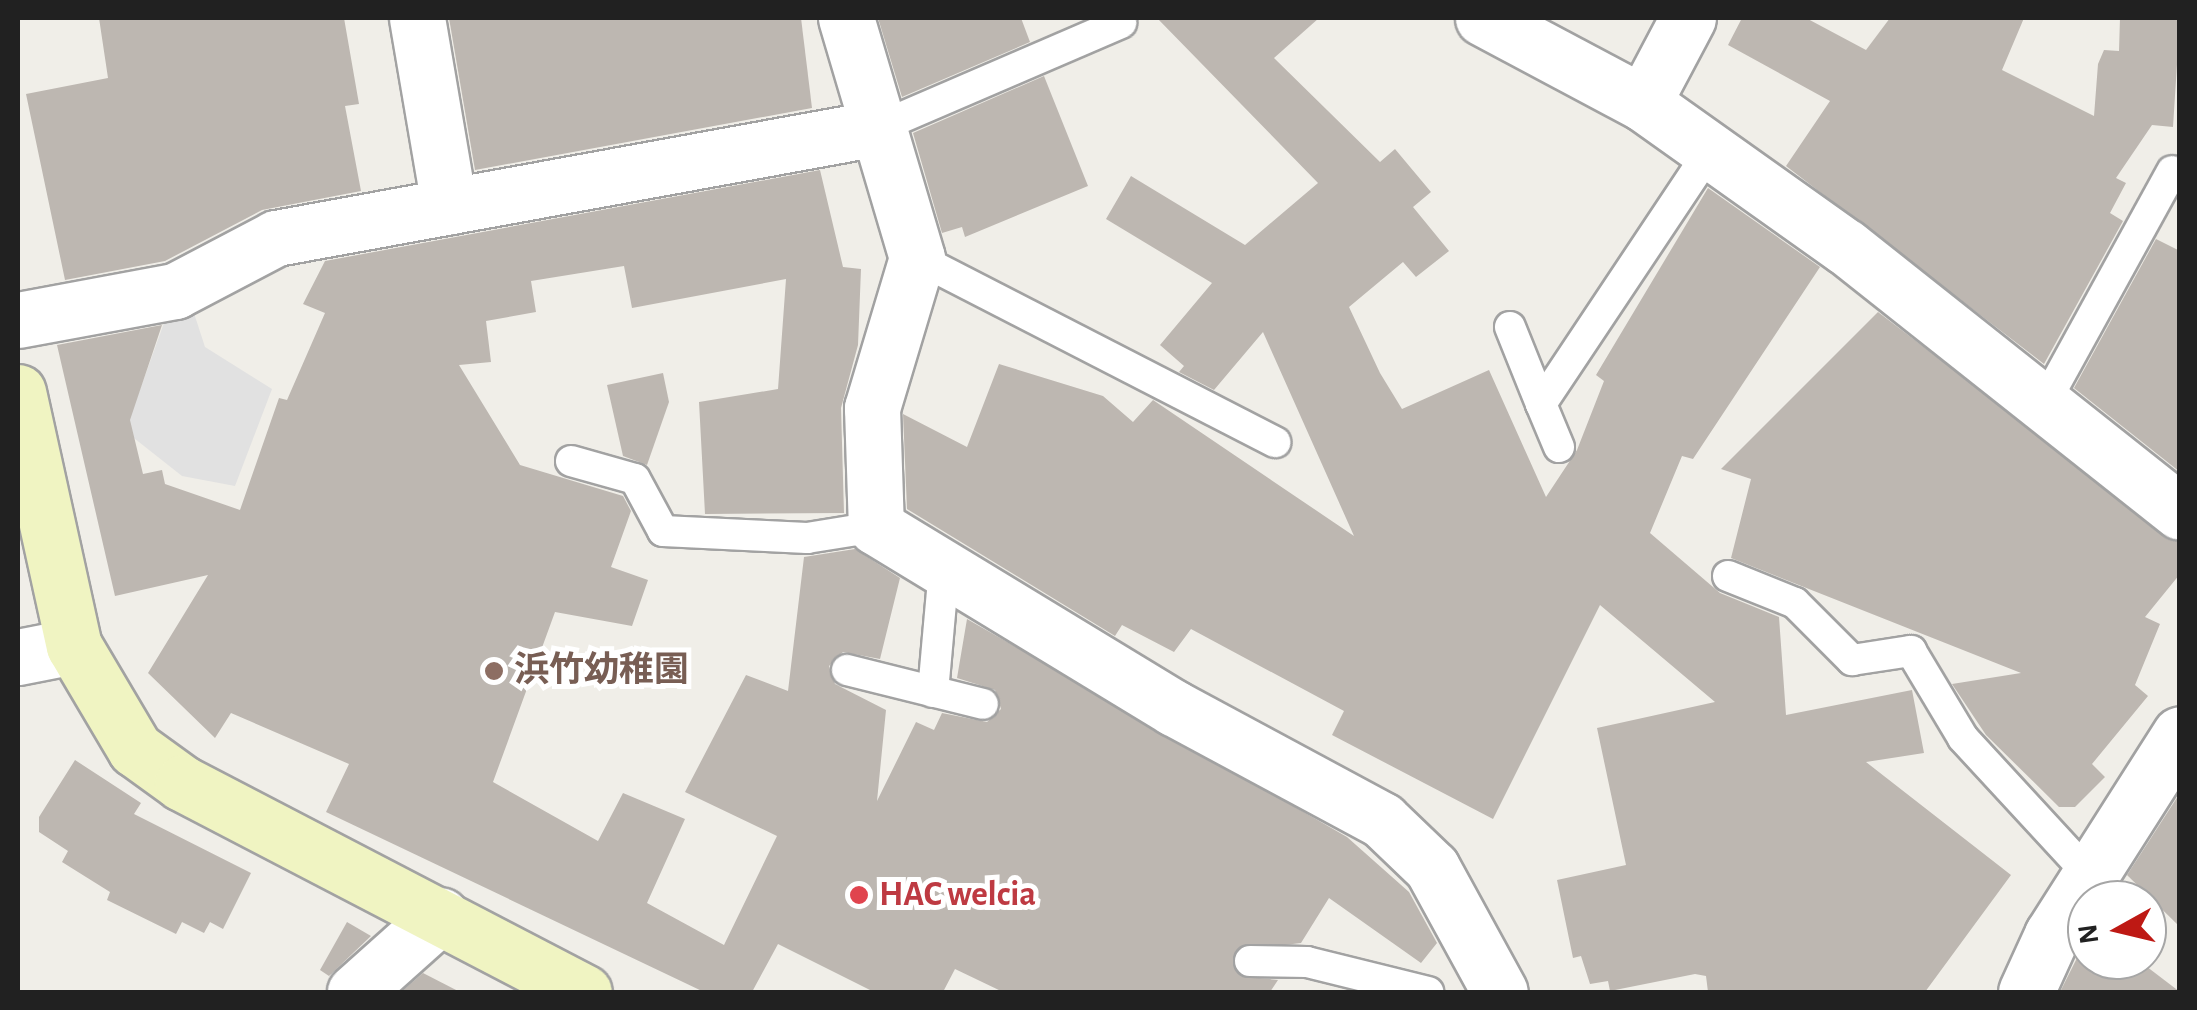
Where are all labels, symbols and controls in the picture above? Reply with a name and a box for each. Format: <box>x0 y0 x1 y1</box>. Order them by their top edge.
place label: 浜竹幼稚園 <box>514 650 689 692</box>
marker: 浜竹幼稚園 <box>483 660 505 682</box>
place label: HAC welcia <box>879 874 1036 916</box>
north arrow <box>2067 880 2167 980</box>
marker: HAC welcia <box>848 884 870 906</box>
text: N <box>2074 922 2104 945</box>

